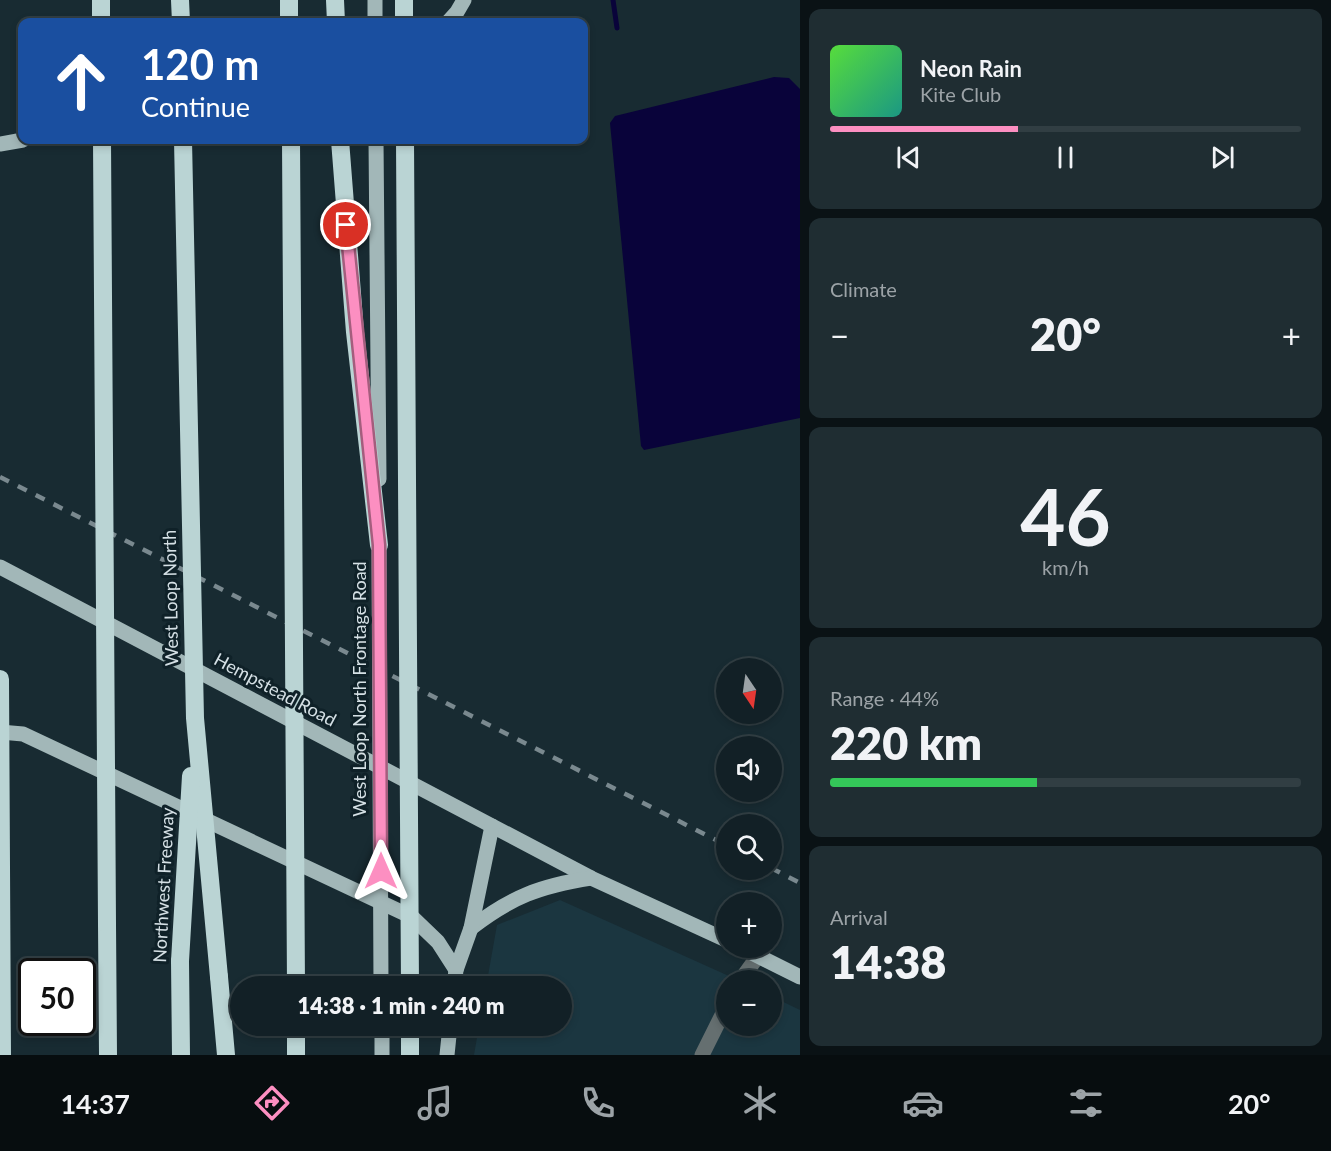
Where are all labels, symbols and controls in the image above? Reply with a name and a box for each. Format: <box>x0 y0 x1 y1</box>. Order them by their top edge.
text: 120 m <box>141 39 259 89</box>
icon: ahead <box>42 42 120 120</box>
text: Neon Rain <box>920 55 1022 82</box>
text: Kite Club <box>920 82 1001 106</box>
text: Continue <box>141 90 250 123</box>
icon: previous <box>892 141 925 174</box>
icon: pause <box>1049 141 1082 174</box>
icon: next <box>1206 141 1239 174</box>
pin <box>320 199 371 250</box>
icon: arrive <box>329 208 362 241</box>
text: Climate <box>830 277 897 301</box>
text: 20° <box>1030 307 1101 361</box>
text: − <box>830 315 849 355</box>
text: + <box>1282 315 1301 355</box>
text: 46 <box>1020 469 1111 563</box>
street label: West Loop North <box>158 530 182 666</box>
text: km/h <box>1042 555 1089 579</box>
street label: West Loop North Frontage Road <box>348 561 370 817</box>
street label: Hempstead Road <box>211 648 340 731</box>
north arrow <box>716 658 782 724</box>
map controls <box>716 658 782 1036</box>
text: Range · 44% <box>830 686 939 710</box>
text: 220 km <box>830 716 982 770</box>
button: sound <box>716 736 782 802</box>
street label: Northwest Freeway <box>148 806 178 963</box>
button: search <box>716 814 782 880</box>
position arrow <box>349 839 413 903</box>
button: + <box>716 892 782 958</box>
text: Arrival <box>830 905 888 929</box>
text: 14:38 <box>830 935 946 989</box>
speed limit sign: 50 <box>18 958 96 1036</box>
button: − <box>716 970 782 1036</box>
text: 14:38 · 1 min · 240 m <box>298 992 504 1019</box>
icon: directions <box>251 1082 293 1124</box>
icon: music <box>414 1082 456 1124</box>
icon: phone <box>577 1082 619 1124</box>
icon: climate <box>739 1082 781 1124</box>
icon: car <box>902 1082 944 1124</box>
icon: filters <box>1065 1082 1107 1124</box>
text: 14:37 <box>60 1087 130 1120</box>
text: 20° <box>1228 1087 1270 1120</box>

